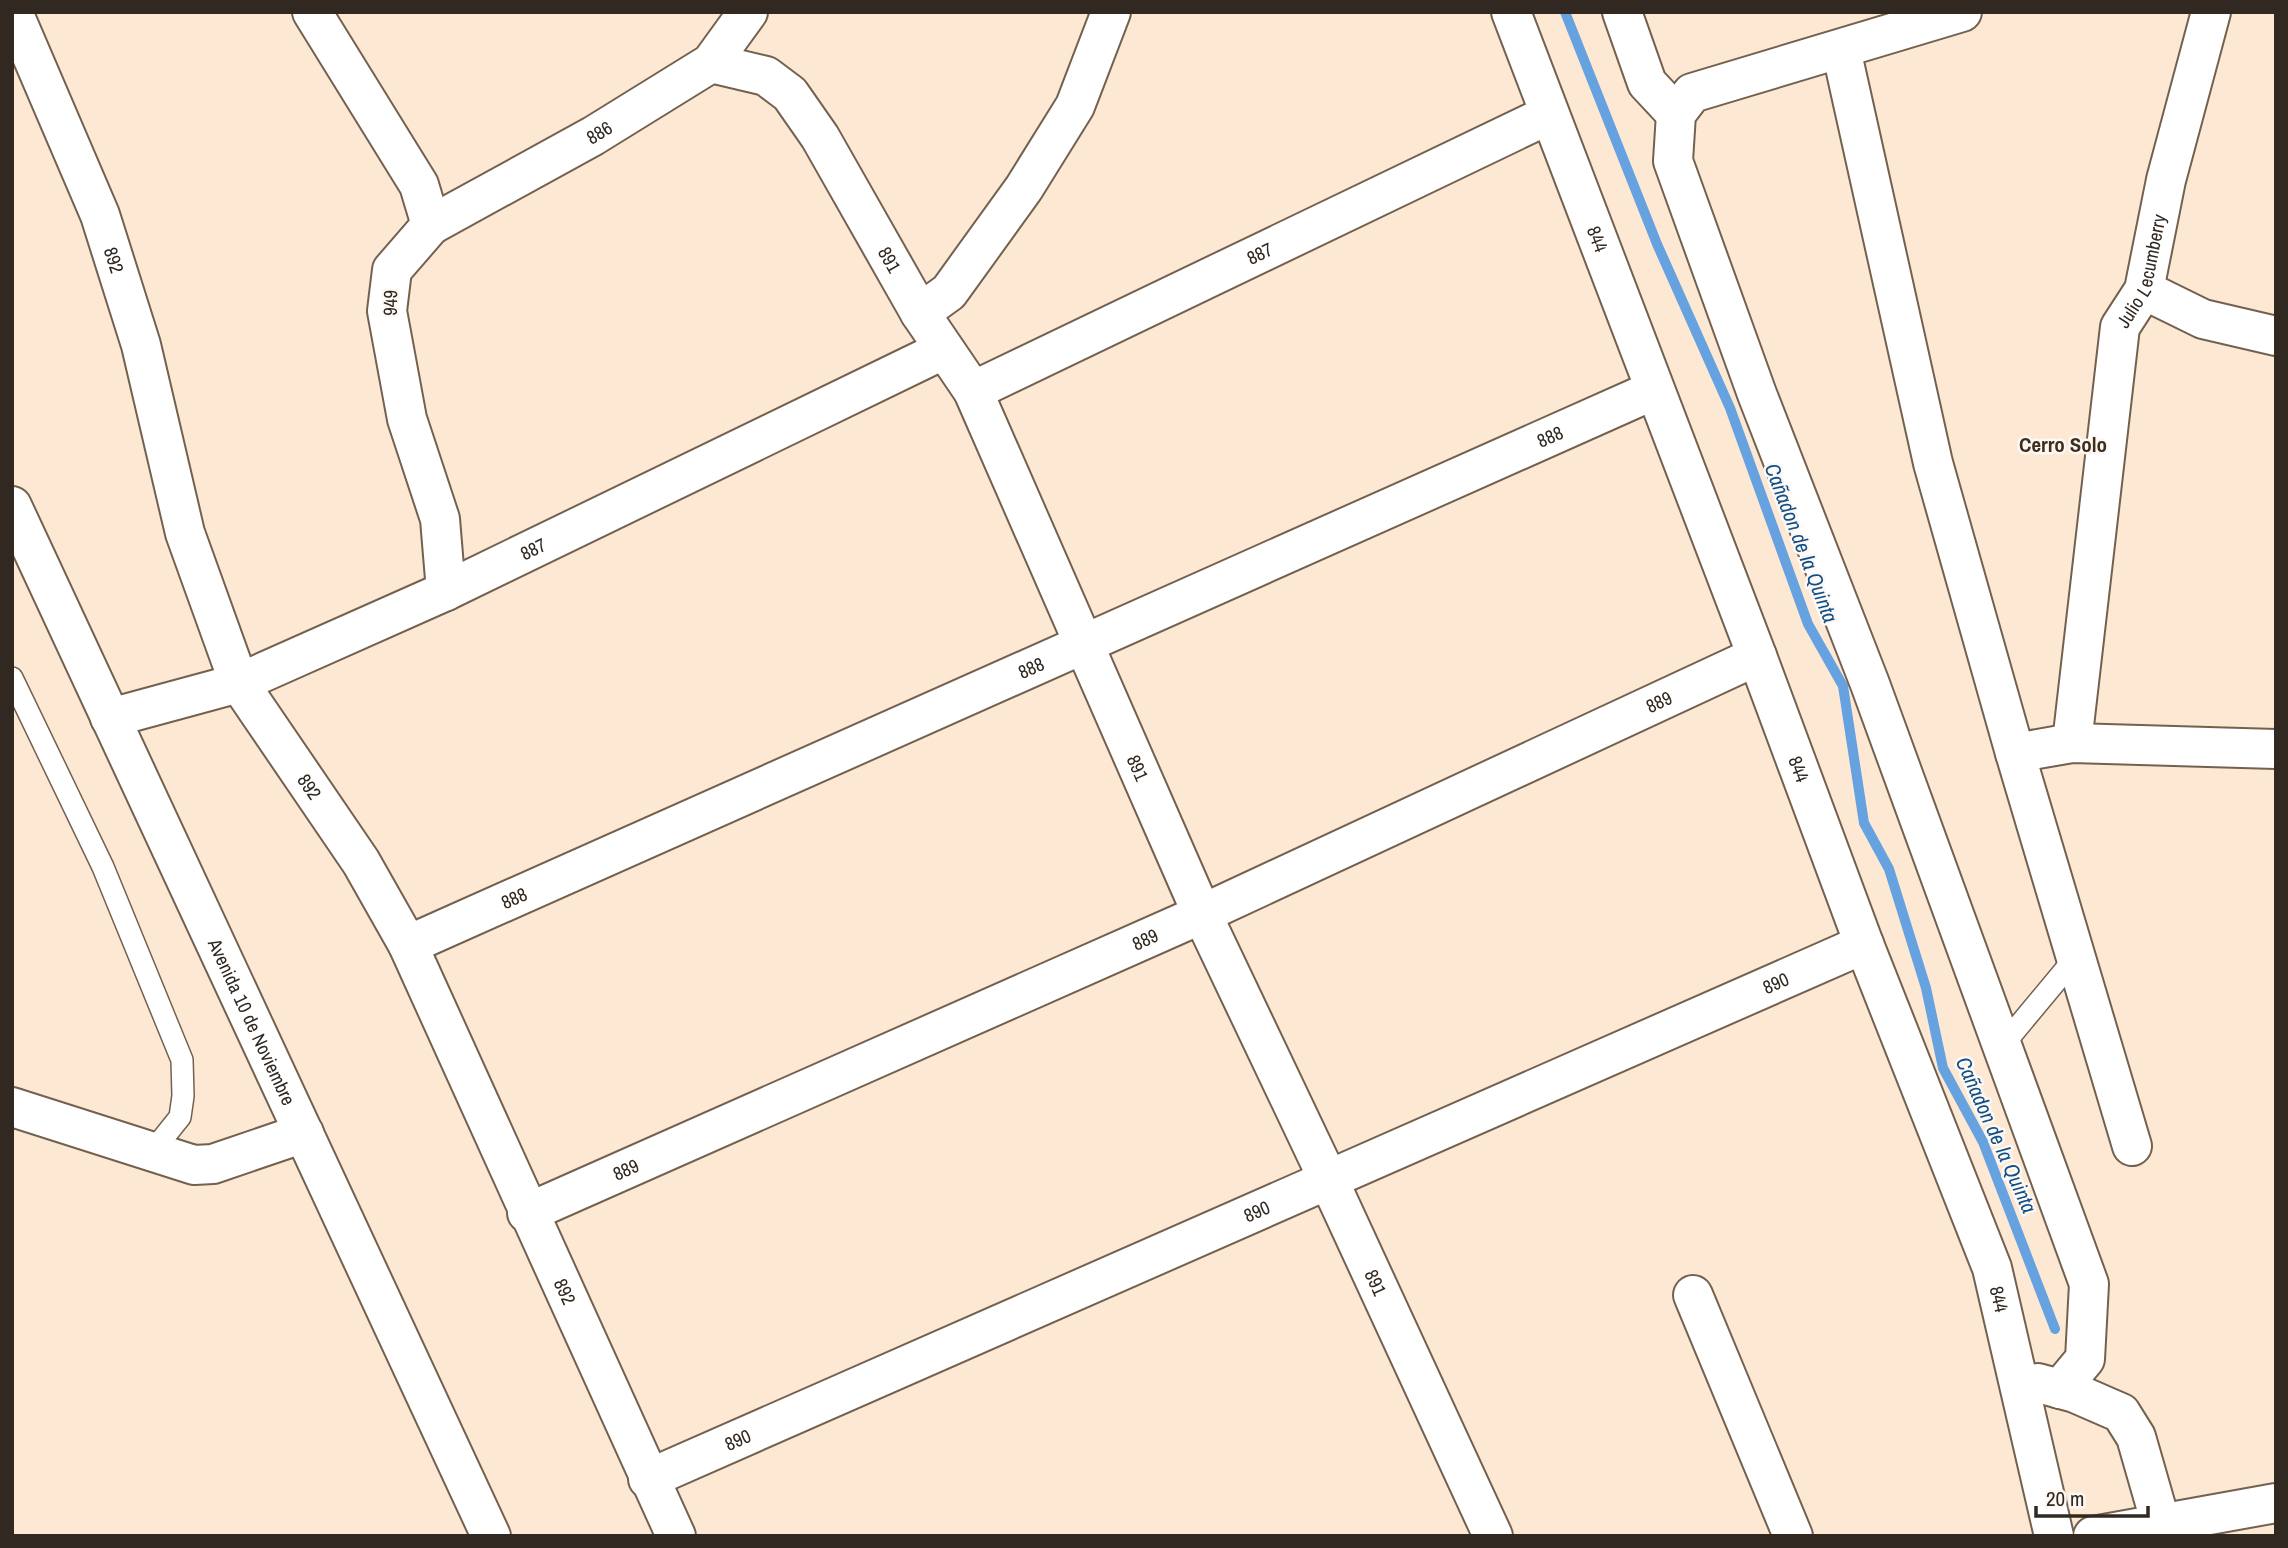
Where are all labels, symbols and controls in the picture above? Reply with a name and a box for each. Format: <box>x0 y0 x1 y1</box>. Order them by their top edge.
street label: 886 <box>582 114 617 150</box>
street label: Julio Lecumberry <box>2110 212 2172 333</box>
street label: 844 <box>1581 222 1615 256</box>
street label: 887 <box>1242 236 1277 271</box>
street label: 891 <box>872 242 908 278</box>
street label: 892 <box>98 244 130 276</box>
street label: 949 <box>377 290 403 316</box>
street label: 888 <box>1533 419 1567 454</box>
district label: Cerro Solo <box>2019 430 2107 459</box>
water label: Cañadon de la Quinta <box>1758 459 1845 627</box>
street label: 887 <box>516 531 551 566</box>
street label: 888 <box>1014 650 1048 685</box>
street label: 889 <box>1642 684 1676 719</box>
street label: 891 <box>1121 751 1155 785</box>
street label: 844 <box>1782 752 1816 786</box>
street label: 892 <box>292 768 328 805</box>
street label: 888 <box>497 881 531 915</box>
street label: 889 <box>1128 922 1162 956</box>
street label: Avenida 10 de Noviembre <box>202 934 302 1109</box>
street label: 890 <box>1759 966 1793 1000</box>
water label: Cañadon de la Quinta <box>1949 1052 2044 1218</box>
street label: 889 <box>609 1152 643 1186</box>
street label: 890 <box>1240 1194 1274 1228</box>
street label: 891 <box>1359 1265 1393 1300</box>
street label: 892 <box>548 1274 582 1309</box>
street label: 844 <box>1984 1284 2015 1315</box>
street label: 890 <box>721 1422 755 1457</box>
scale bar <box>2036 1474 2148 1518</box>
text: 20 m <box>2046 1484 2084 1513</box>

